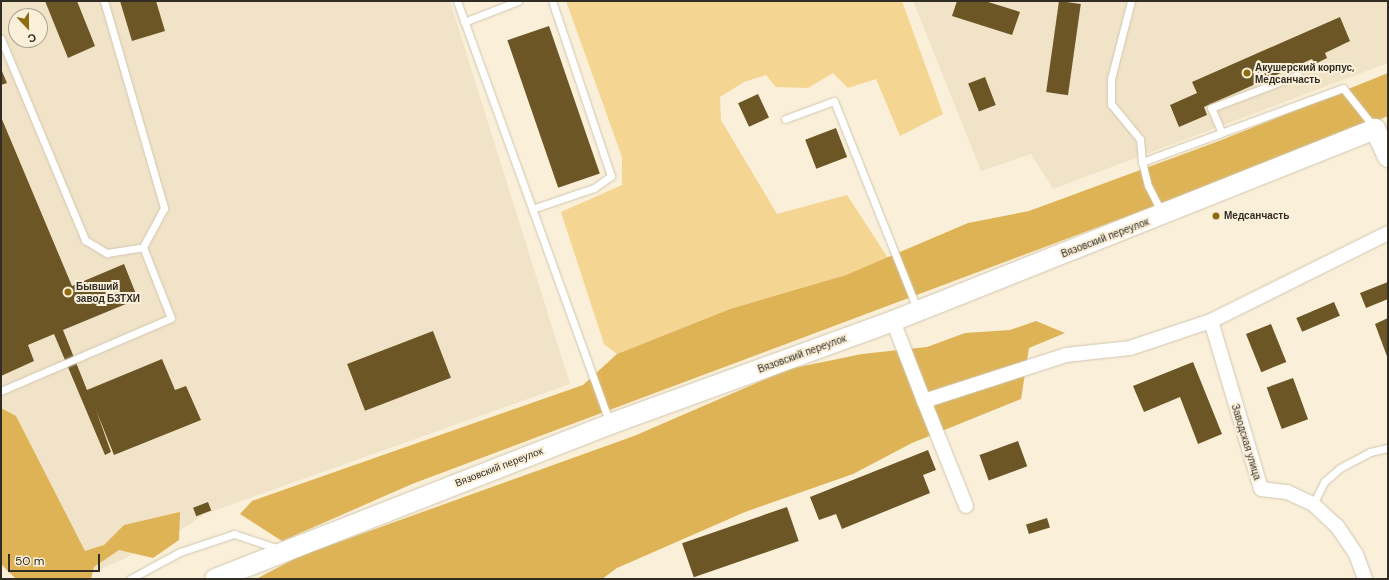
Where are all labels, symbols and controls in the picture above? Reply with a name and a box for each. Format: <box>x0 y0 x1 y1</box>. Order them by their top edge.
north arrow <box>8 8 48 48</box>
text: С <box>26 30 38 46</box>
place label: Акушерский корпус, Медсанчасть <box>1255 61 1354 84</box>
marker: Акушерский корпус, Медсанчасть <box>1242 68 1252 78</box>
place label: Медсанчасть <box>1224 210 1289 222</box>
marker: Медсанчасть <box>1211 211 1221 221</box>
street label: Вязовский переулок <box>1059 216 1151 260</box>
place label: Бывший завод БЗТХИ <box>76 280 140 304</box>
marker: Бывший завод БЗТХИ <box>63 287 73 297</box>
street label: Вязовский переулок <box>756 332 848 376</box>
street label: Заводская улица <box>1229 403 1263 481</box>
street label: Вязовский переулок <box>453 445 545 489</box>
scale bar <box>10 546 102 572</box>
text: 50 m <box>15 553 44 569</box>

